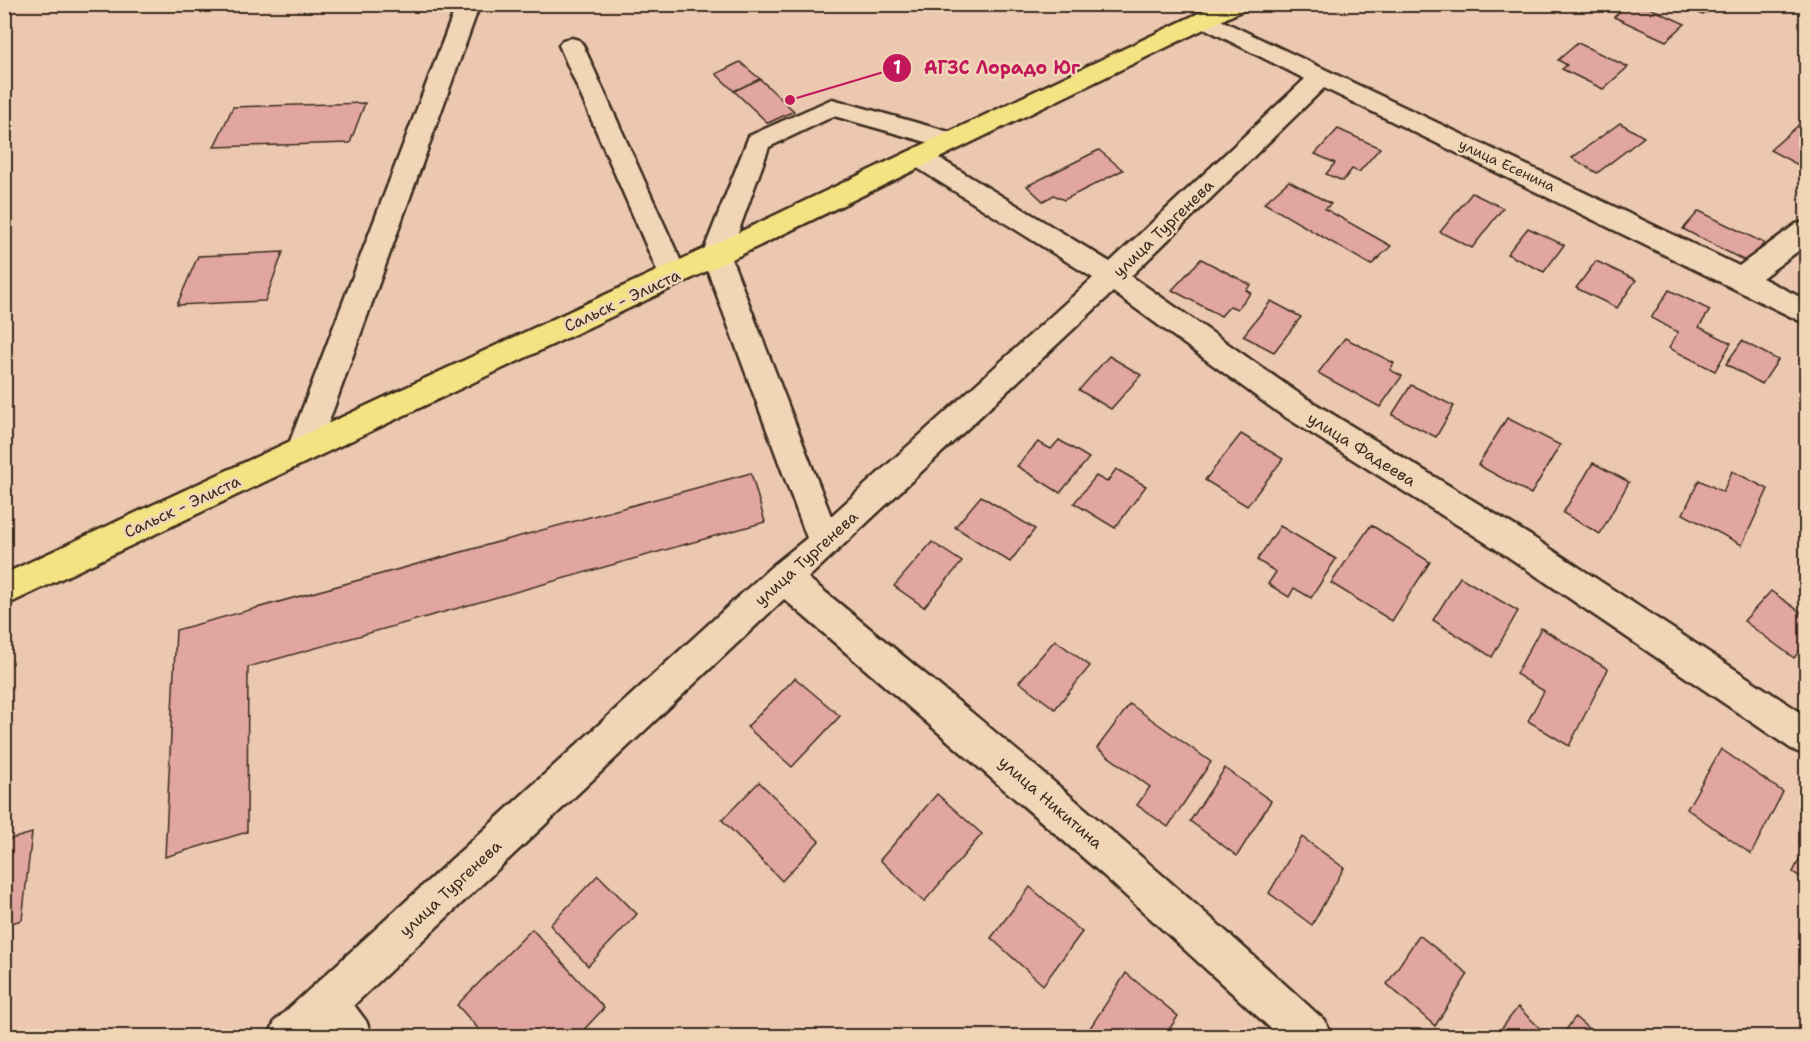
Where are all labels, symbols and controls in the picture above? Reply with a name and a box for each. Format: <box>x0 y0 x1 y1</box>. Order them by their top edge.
callout: АГЗС Лорадо Юг <box>882 50 1092 86</box>
text: 1 <box>893 56 901 80</box>
text: АГЗС Лорадо Юг <box>924 56 1081 80</box>
street label: улица Есенина <box>1456 135 1558 195</box>
street label: улица Тургенева <box>1108 175 1218 282</box>
street label: Сальск - Элиста <box>561 264 684 337</box>
street label: улица Фадеева <box>1304 408 1420 491</box>
street label: Сальск - Элиста <box>121 470 244 543</box>
street label: улица Тургенева <box>750 506 863 610</box>
street label: улица Никитина <box>994 751 1107 853</box>
street label: улица Тургенева <box>395 836 506 941</box>

